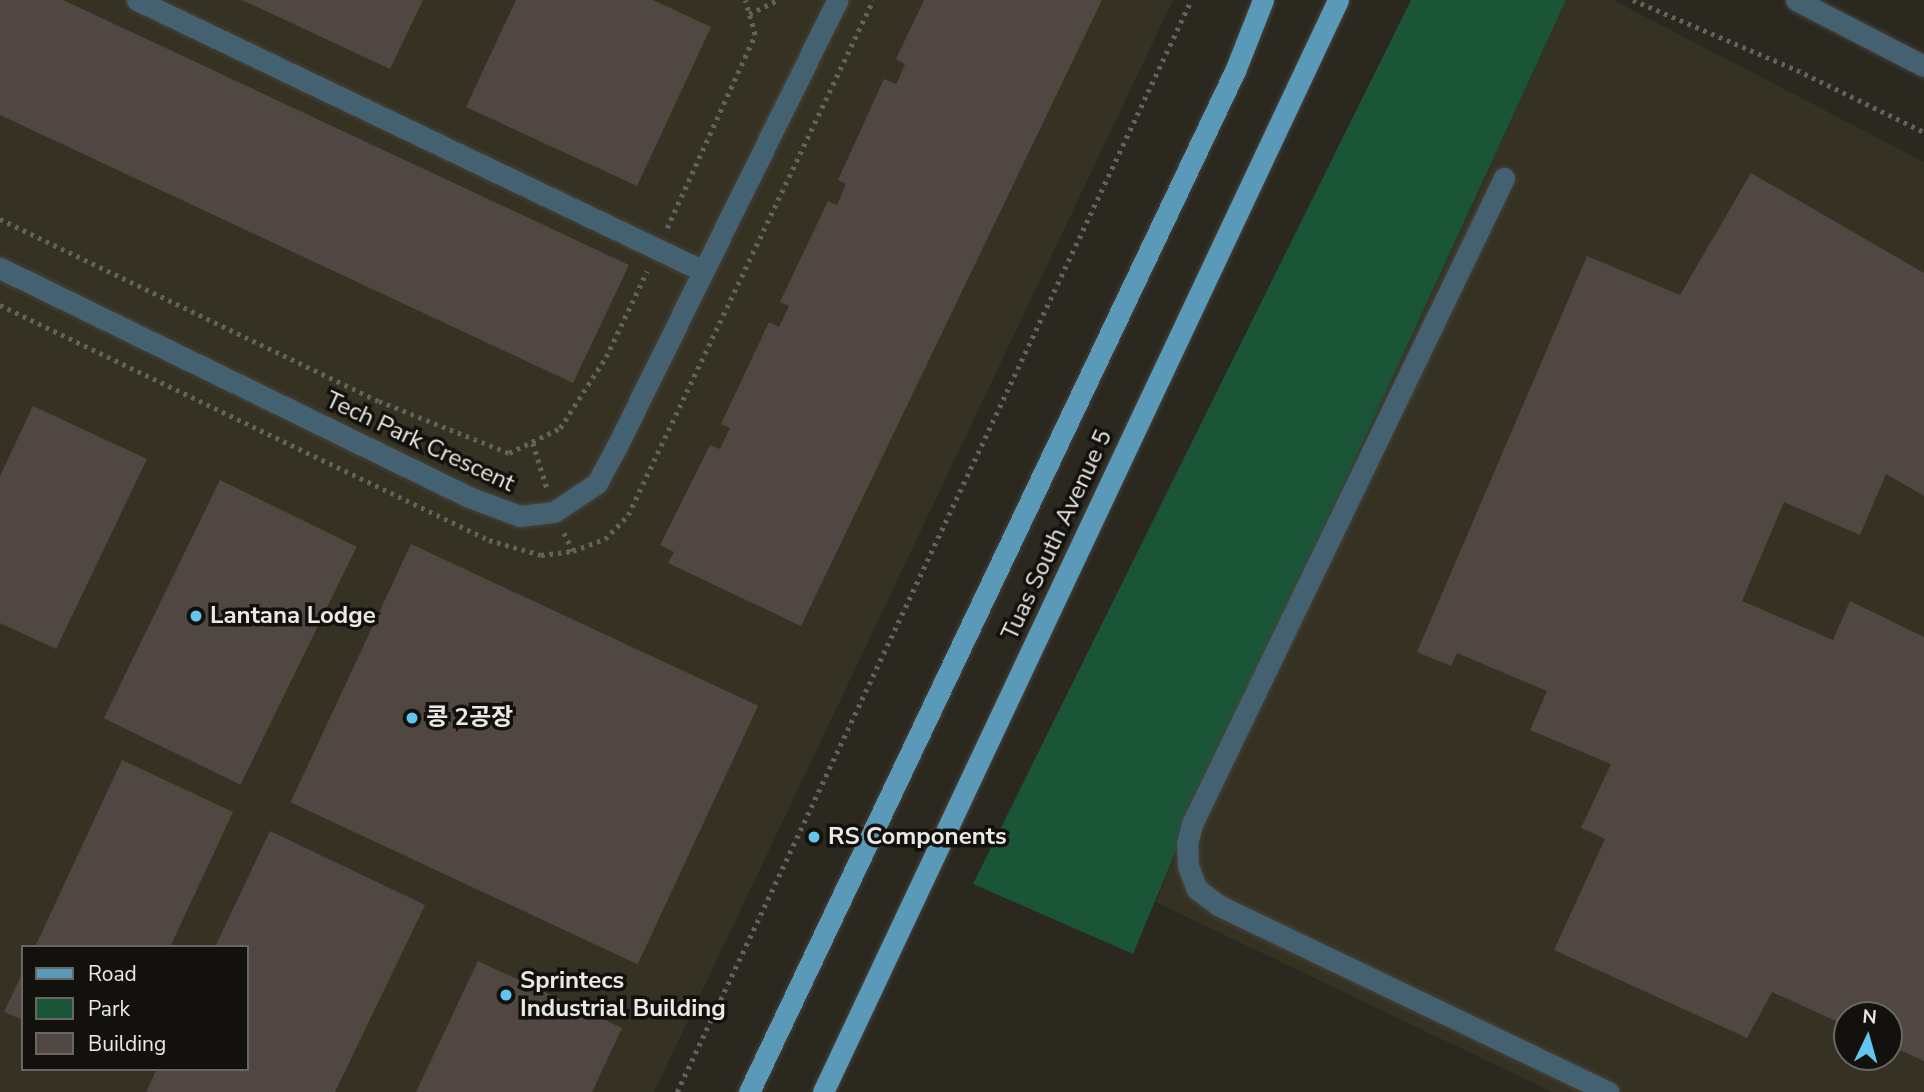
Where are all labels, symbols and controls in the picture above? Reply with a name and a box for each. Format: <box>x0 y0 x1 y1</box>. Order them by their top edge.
street label: Tech Park Crescent <box>321 386 519 498</box>
street label: Tuas South Avenue 5 <box>996 425 1118 645</box>
place label: Lantana Lodge <box>210 602 376 630</box>
marker: Lantana Lodge <box>188 608 204 624</box>
place label: 콩 2공장 <box>426 704 513 732</box>
marker: 콩 2공장 <box>404 710 420 726</box>
place label: RS Components <box>828 823 1007 851</box>
marker: RS Components <box>806 829 822 845</box>
legend <box>21 945 248 1071</box>
text: Road <box>88 960 137 988</box>
place label: Sprintecs Industrial Building <box>520 967 726 1023</box>
marker: Sprintecs Industrial Building <box>498 987 514 1003</box>
text: Park <box>88 995 130 1023</box>
north arrow <box>1833 1001 1903 1071</box>
text: N <box>1861 1004 1878 1031</box>
text: Building <box>88 1030 166 1058</box>

